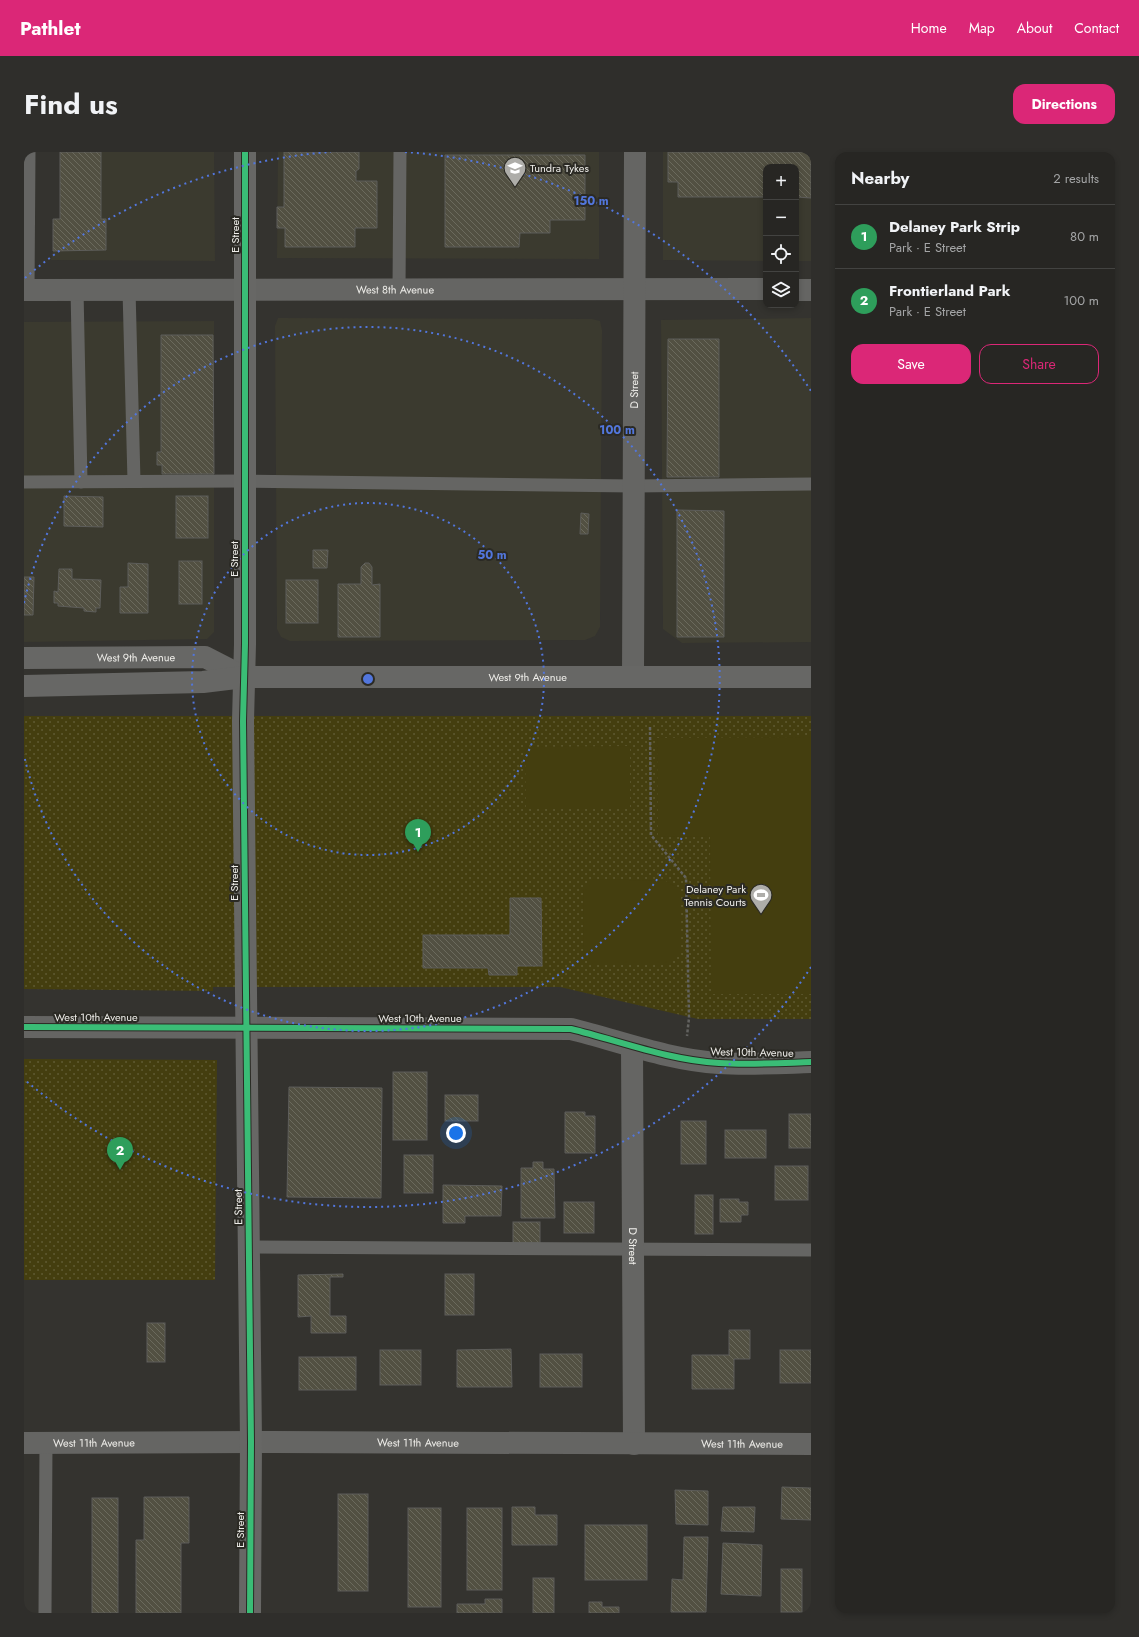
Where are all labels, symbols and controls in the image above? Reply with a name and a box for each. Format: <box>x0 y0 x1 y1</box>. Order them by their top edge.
text: Pathlet <box>20 15 80 42</box>
text: Home <box>911 18 947 38</box>
text: Map <box>969 18 995 38</box>
text: About <box>1017 18 1052 38</box>
text: Contact <box>1074 18 1119 38</box>
text: Find us <box>24 84 118 125</box>
button: Directions <box>1013 84 1115 124</box>
school or university icon: Tundra Tykes <box>502 155 528 188</box>
place label: Tundra Tykes <box>530 160 589 176</box>
map controls <box>763 164 799 308</box>
button: + <box>763 164 799 200</box>
text: Nearby <box>851 166 909 190</box>
text: 2 results <box>1053 169 1099 188</box>
text: 150 m <box>573 192 609 210</box>
button: − <box>763 200 799 236</box>
text: Delaney Park Strip <box>889 216 1020 238</box>
street label: E Street <box>227 217 243 253</box>
text: 1 <box>861 227 867 246</box>
text: 80 m <box>1070 227 1099 246</box>
button: locate <box>763 236 799 272</box>
text: Park · E Street <box>889 238 966 257</box>
button: layers <box>763 272 799 308</box>
text: Frontierland Park <box>889 280 1010 302</box>
street label: West 8th Avenue <box>356 281 434 298</box>
text: 2 <box>860 291 868 310</box>
text: 100 m <box>1064 291 1099 310</box>
text: Park · E Street <box>889 302 966 321</box>
button: Save <box>851 344 971 384</box>
button: Share <box>979 344 1099 384</box>
street label: D Street <box>626 371 642 409</box>
text: 100 m <box>599 421 635 439</box>
street label: E Street <box>226 541 242 577</box>
text: 50 m <box>477 546 507 564</box>
street label: West 9th Avenue <box>97 649 176 666</box>
street label: West 9th Avenue <box>488 669 567 685</box>
centre of rings <box>361 672 375 686</box>
pin: 1 <box>405 819 431 852</box>
street label: E Street <box>226 865 242 901</box>
place label: Delaney Park Tennis Courts <box>684 881 747 910</box>
sports icon: Delaney Park Tennis Courts <box>748 882 774 915</box>
street label: West 10th Avenue <box>54 1009 138 1025</box>
street label: West 10th Avenue <box>378 1010 462 1026</box>
street label: West 10th Avenue <box>710 1043 794 1061</box>
your location <box>446 1123 466 1143</box>
pin: 2 <box>107 1137 133 1170</box>
street label: E Street <box>230 1189 246 1225</box>
street label: D Street <box>625 1227 641 1265</box>
street label: West 11th Avenue <box>377 1434 459 1451</box>
street label: West 11th Avenue <box>53 1435 135 1451</box>
street label: West 11th Avenue <box>701 1436 783 1452</box>
street label: E Street <box>232 1512 248 1548</box>

